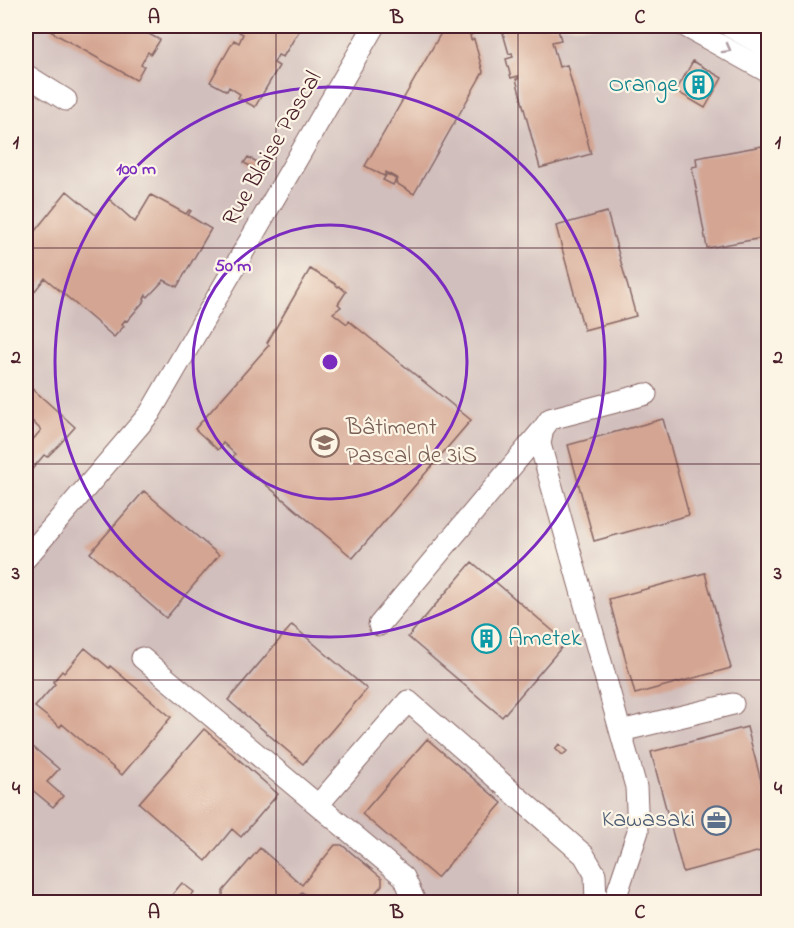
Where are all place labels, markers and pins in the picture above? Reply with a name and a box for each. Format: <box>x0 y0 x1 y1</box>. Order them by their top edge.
place label: Orange <box>608 68 678 103</box>
building icon: Orange <box>683 69 715 101</box>
centre of rings <box>320 352 340 372</box>
place label: Bâtiment Pascal de 3iS <box>345 411 477 474</box>
school or university icon: Bâtiment Pascal de 3iS <box>309 426 341 458</box>
place label: Ametek <box>508 622 582 657</box>
building icon: Ametek <box>471 623 503 655</box>
place label: Kawasaki <box>602 803 695 838</box>
office icon: Kawasaki <box>700 804 732 836</box>

